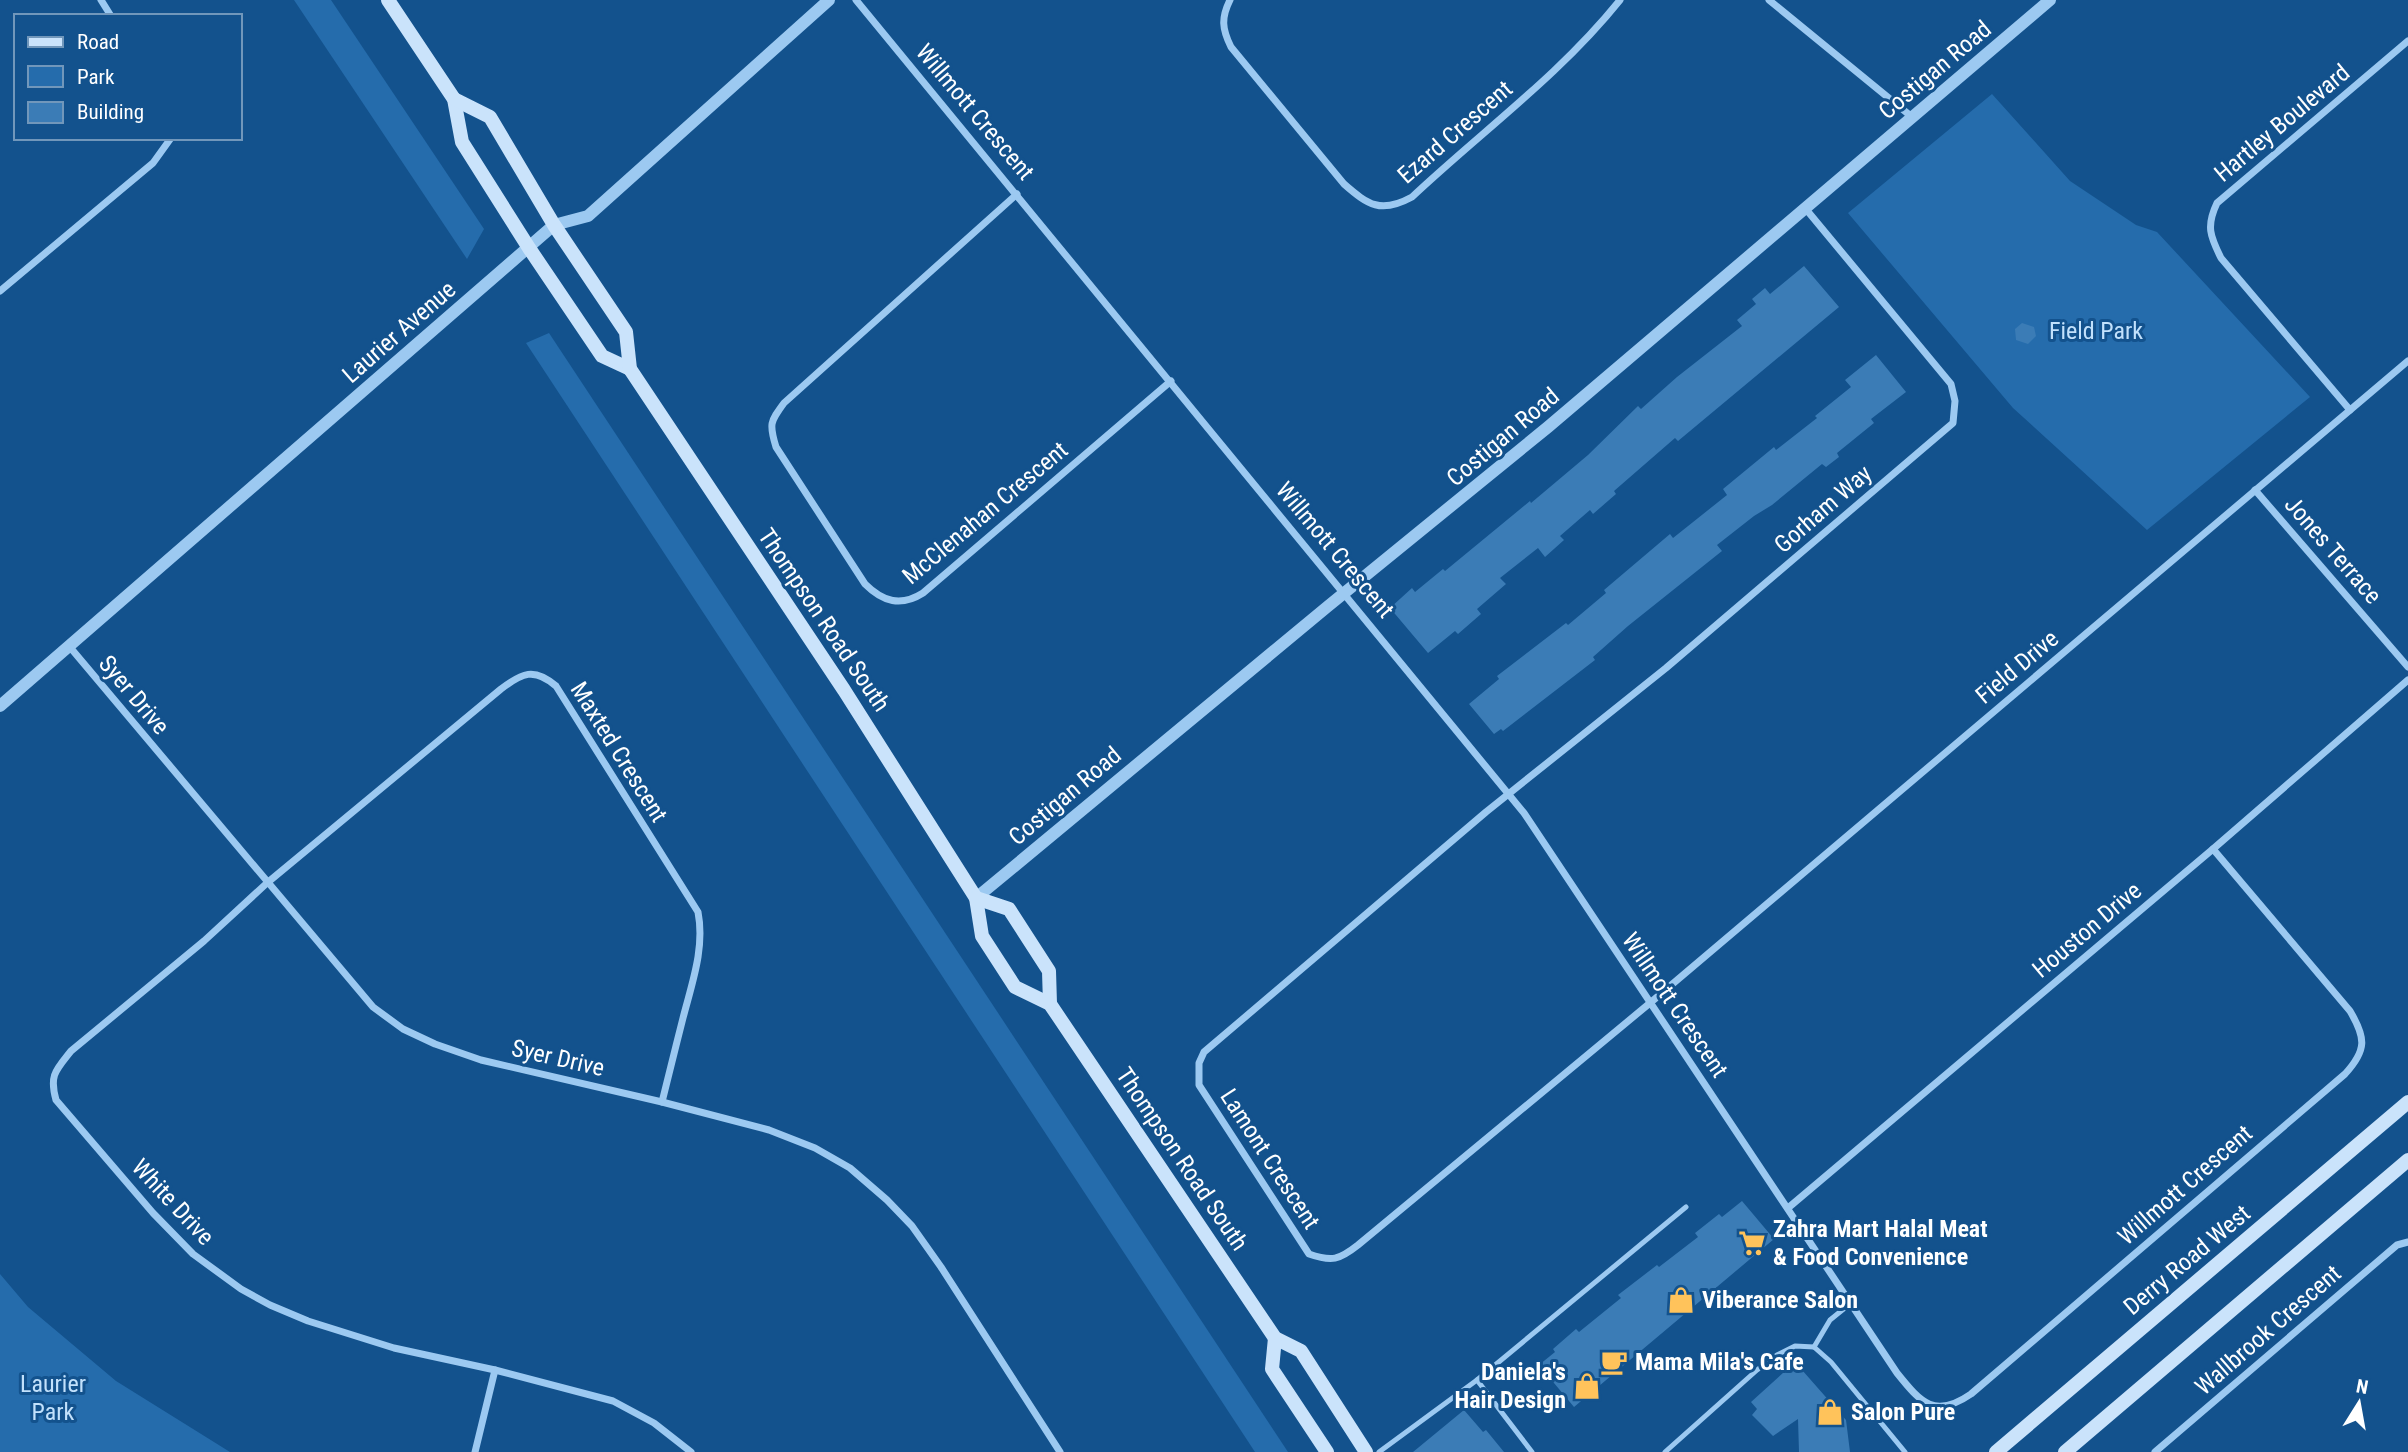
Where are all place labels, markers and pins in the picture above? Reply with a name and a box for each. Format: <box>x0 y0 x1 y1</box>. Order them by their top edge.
place label: Zahra Mart Halal Meat & Food Convenience <box>1773 1215 1988 1271</box>
supermarket icon: Zahra Mart Halal Meat & Food Convenience <box>1737 1228 1767 1258</box>
shop icon: Viberance Salon <box>1666 1285 1696 1315</box>
place label: Viberance Salon <box>1702 1286 1858 1314</box>
cafe icon: Mama Mila's Cafe <box>1599 1347 1629 1377</box>
place label: Mama Mila's Cafe <box>1635 1348 1804 1376</box>
place label: Daniela's Hair Design <box>1455 1358 1566 1414</box>
shop icon: Daniela's Hair Design <box>1572 1371 1602 1401</box>
shop icon: Salon Pure <box>1815 1397 1845 1427</box>
place label: Salon Pure <box>1851 1398 1955 1426</box>

